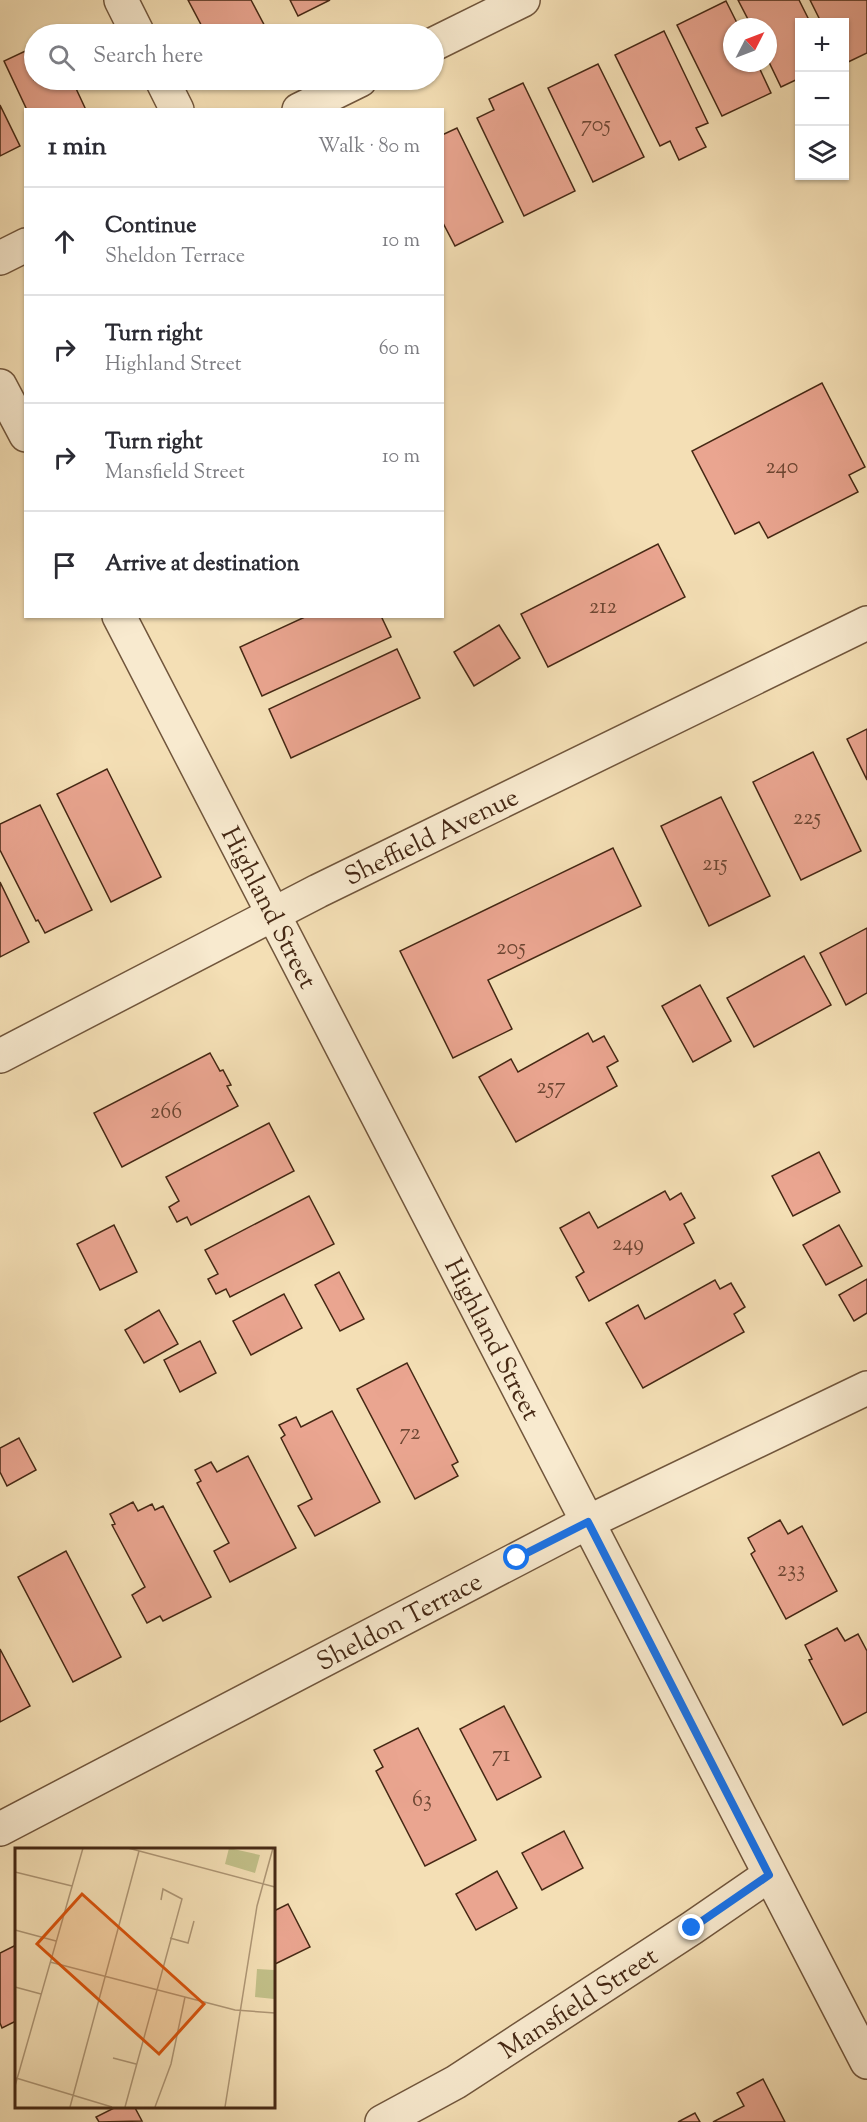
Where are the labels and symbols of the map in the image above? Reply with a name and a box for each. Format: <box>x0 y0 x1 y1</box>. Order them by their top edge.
north arrow <box>723 18 777 72</box>
house number: 705 <box>581 110 611 142</box>
house number: 240 <box>766 452 798 484</box>
house number: 212 <box>589 592 617 624</box>
street label: Sheffield Avenue <box>339 780 525 896</box>
house number: 225 <box>793 803 822 835</box>
street label: Highland Street <box>210 821 325 996</box>
house number: 215 <box>702 849 728 881</box>
house number: 205 <box>496 933 526 965</box>
house number: 257 <box>537 1072 565 1104</box>
house number: 266 <box>150 1097 182 1129</box>
house number: 249 <box>612 1229 644 1261</box>
street label: Highland Street <box>434 1253 548 1428</box>
house number: 72 <box>399 1418 421 1450</box>
route start <box>503 1544 529 1570</box>
house number: 233 <box>777 1555 805 1587</box>
street label: Sheldon Terrace <box>311 1564 489 1682</box>
house number: 71 <box>492 1740 511 1772</box>
house number: 63 <box>412 1785 432 1817</box>
inset map <box>15 1848 274 2107</box>
route end <box>678 1914 704 1940</box>
street label: Mansfield Street <box>493 1939 666 2070</box>

